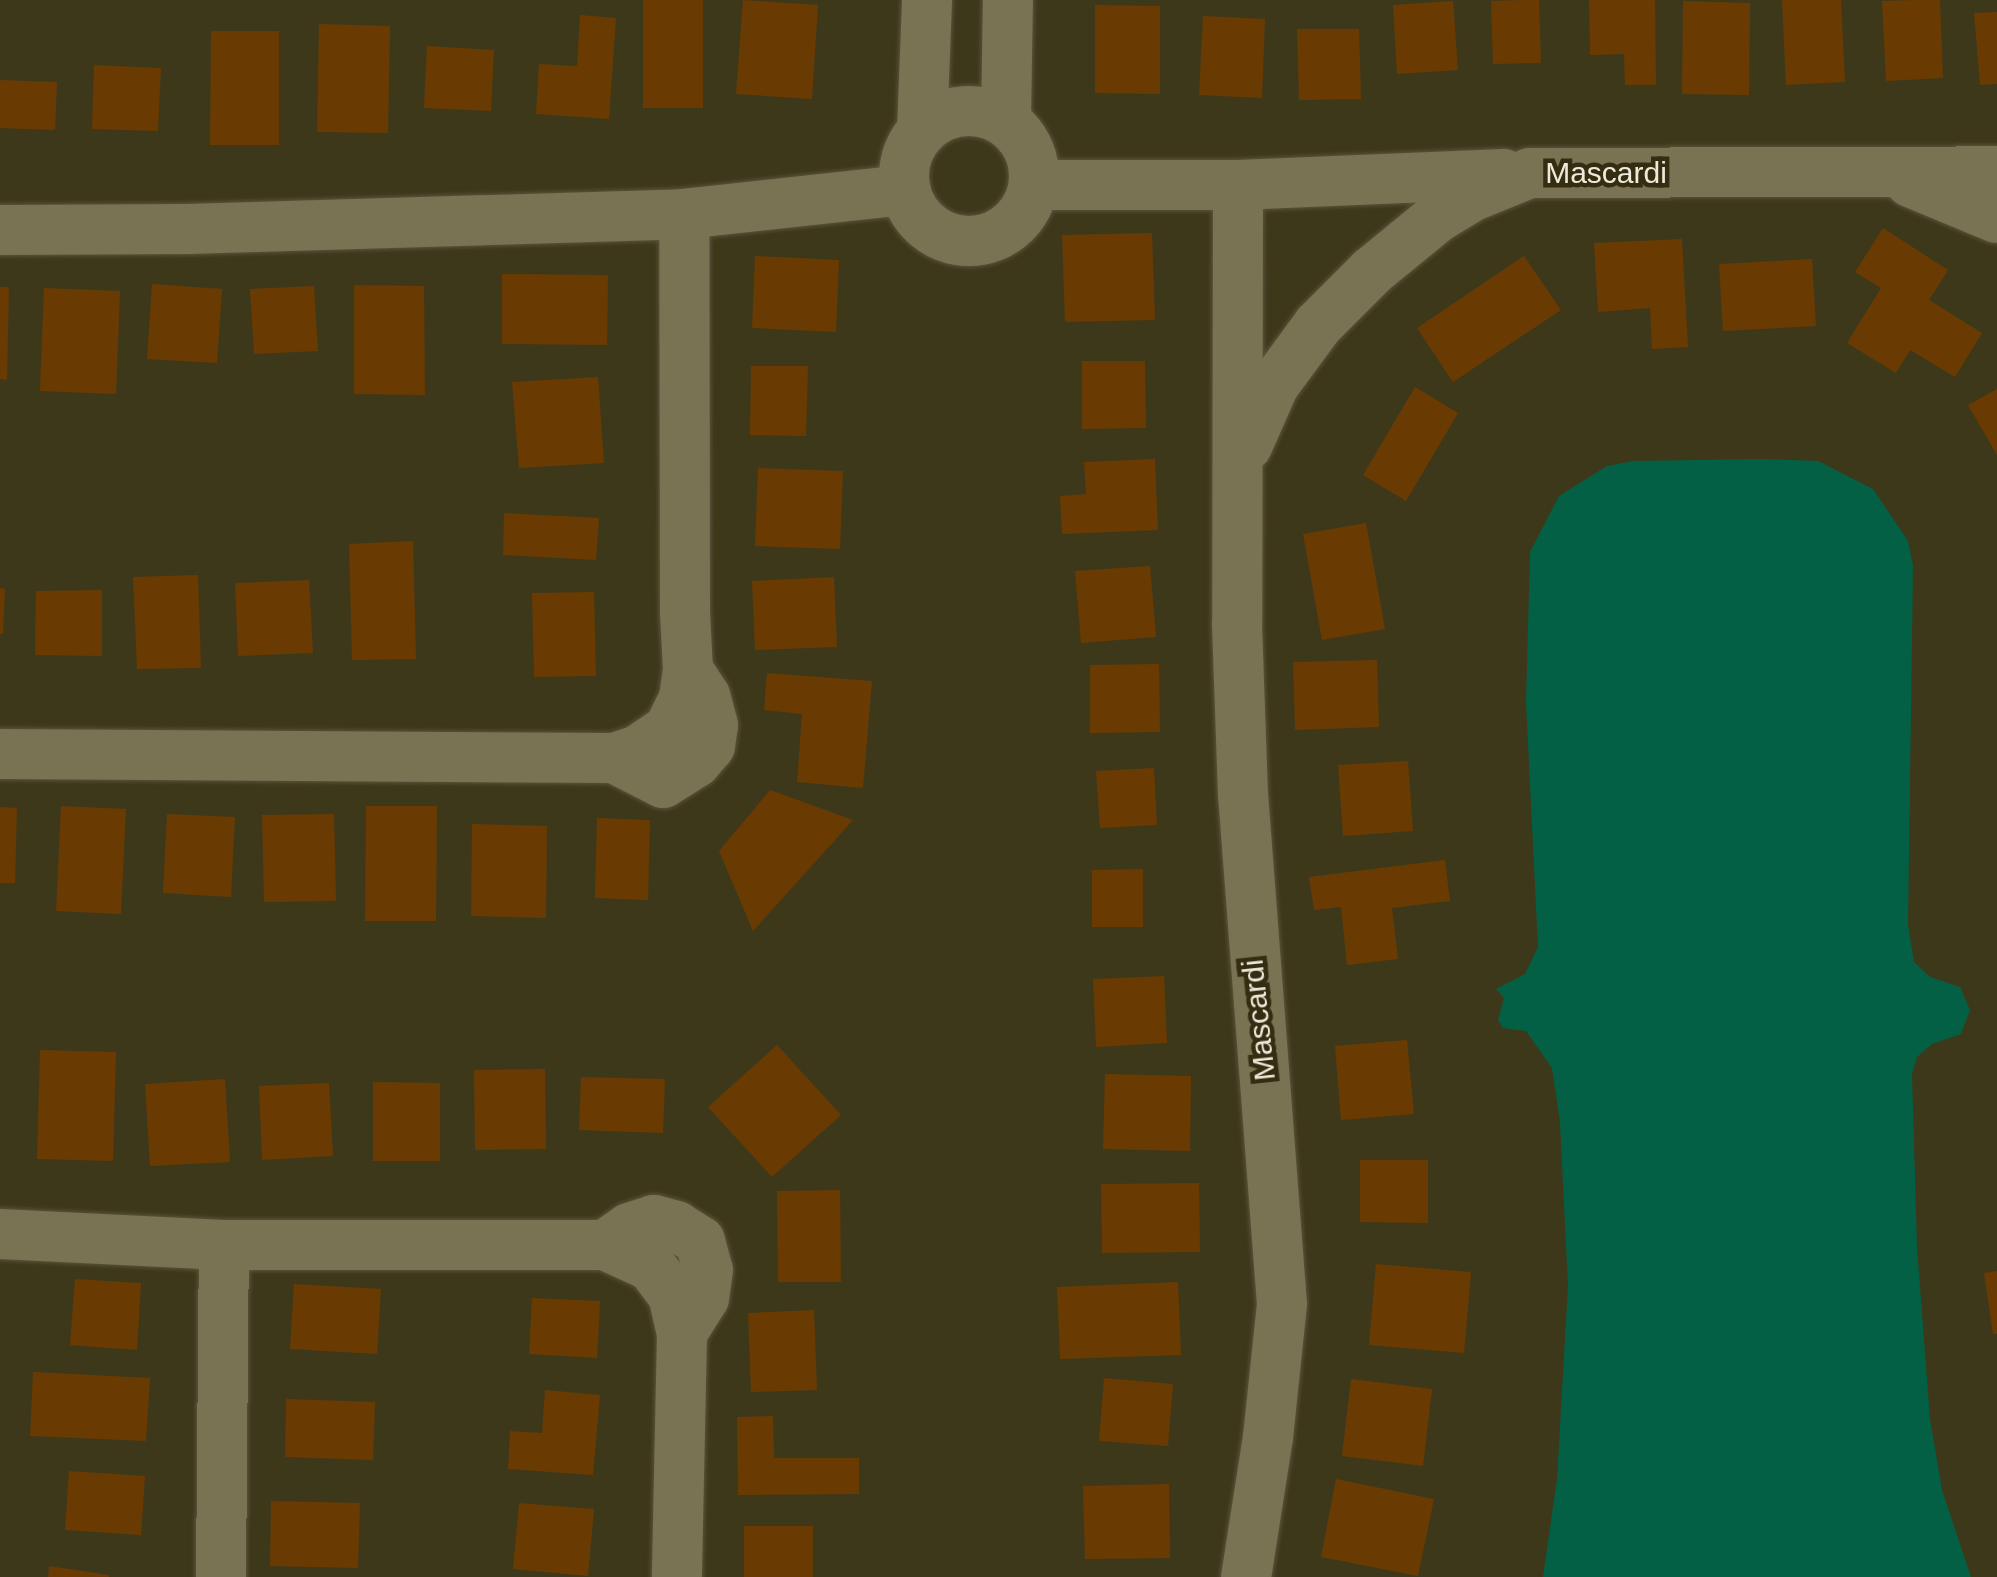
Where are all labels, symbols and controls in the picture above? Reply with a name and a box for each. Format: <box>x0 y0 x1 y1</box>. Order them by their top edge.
street label: Mascardi <box>1545 155 1667 191</box>
street label: Mascardi <box>1235 958 1283 1082</box>

